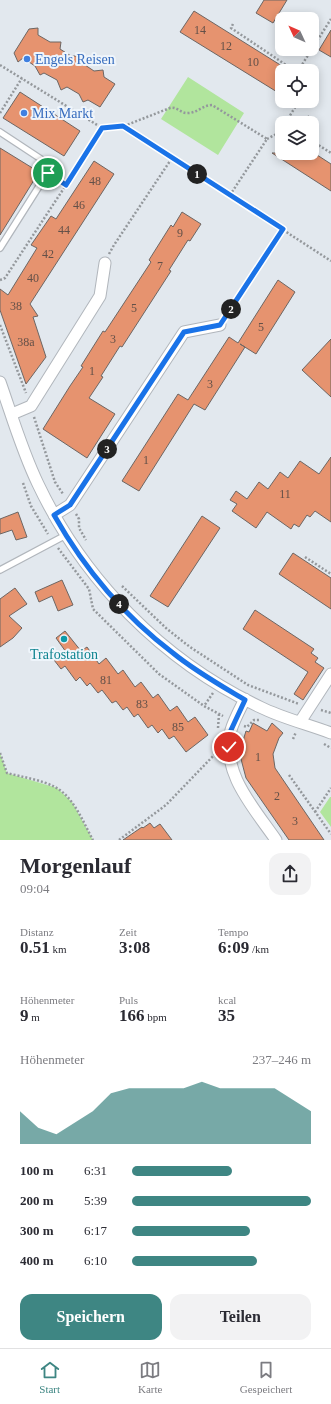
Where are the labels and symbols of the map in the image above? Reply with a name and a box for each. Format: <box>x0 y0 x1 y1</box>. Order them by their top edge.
north arrow <box>275 12 319 56</box>
house number: 14 <box>194 23 206 37</box>
house number: 12 <box>220 39 232 53</box>
place label: Engels Reisen <box>35 52 115 67</box>
marker: Engels Reisen <box>22 54 32 64</box>
house number: 10 <box>247 55 259 69</box>
place label: Mix Markt <box>32 106 93 121</box>
marker: Mix Markt <box>19 108 29 118</box>
pin <box>31 156 65 190</box>
pin: 1 <box>187 164 207 184</box>
house number: 48 <box>89 174 101 188</box>
house number: 46 <box>73 198 85 212</box>
house number: 44 <box>58 223 70 237</box>
house number: 9 <box>177 226 183 240</box>
house number: 42 <box>42 247 54 261</box>
house number: 7 <box>157 259 163 273</box>
house number: 40 <box>27 271 39 285</box>
house number: 38 <box>10 299 22 313</box>
pin: 2 <box>221 299 241 319</box>
house number: 5 <box>131 301 137 315</box>
house number: 5 <box>258 320 264 334</box>
house number: 3 <box>110 332 116 346</box>
house number: 38a <box>17 335 35 349</box>
house number: 1 <box>89 364 95 378</box>
house number: 3 <box>207 377 213 391</box>
pin: 3 <box>97 439 117 459</box>
house number: 1 <box>143 453 149 467</box>
house number: 11 <box>279 487 291 501</box>
pin: 4 <box>109 594 129 614</box>
marker: Trafostation <box>59 634 69 644</box>
place label: Trafostation <box>30 647 98 662</box>
house number: 81 <box>100 673 112 687</box>
house number: 83 <box>136 697 148 711</box>
house number: 85 <box>172 720 184 734</box>
pin <box>212 730 246 764</box>
house number: 1 <box>255 750 261 764</box>
house number: 2 <box>274 789 280 803</box>
house number: 3 <box>292 814 298 828</box>

